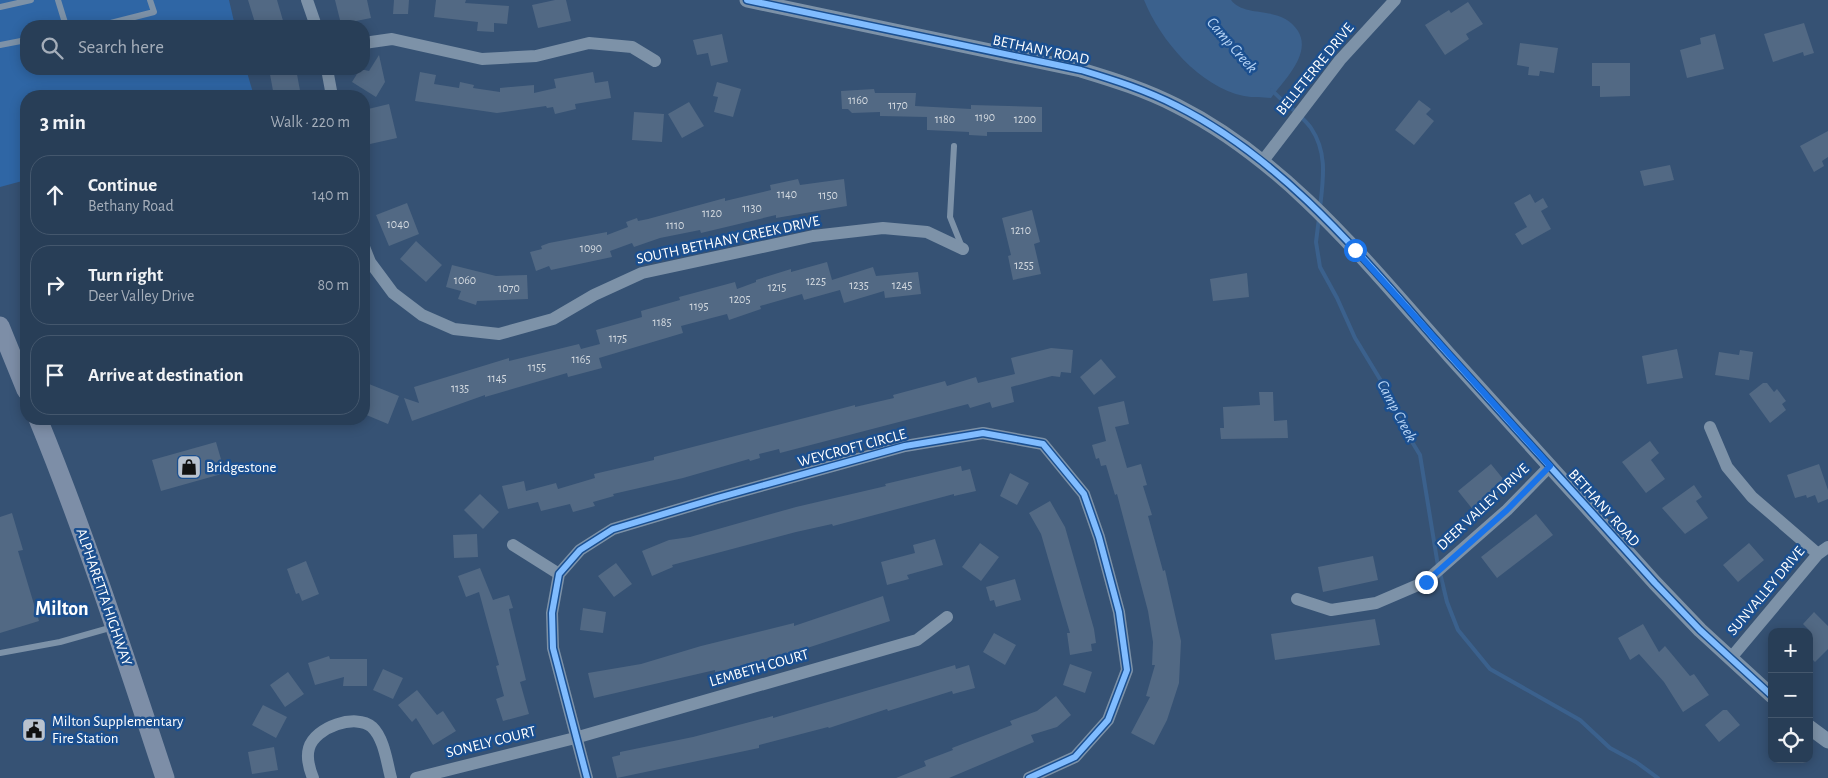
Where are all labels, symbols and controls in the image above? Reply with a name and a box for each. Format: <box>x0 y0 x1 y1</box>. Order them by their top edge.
water label: Camp Creek <box>1203 14 1260 77</box>
search box <box>20 20 370 75</box>
street label: BELLETERRE DRIVE <box>1273 20 1357 118</box>
street label: BETHANY ROAD <box>991 32 1091 68</box>
icon: search <box>38 34 66 62</box>
text: Search here <box>78 38 164 57</box>
house number: 1160 <box>848 94 868 106</box>
house number: 1170 <box>888 99 908 111</box>
house number: 1190 <box>975 111 995 123</box>
text: 3 min <box>40 112 86 133</box>
house number: 1180 <box>935 113 955 125</box>
house number: 1200 <box>1014 113 1036 125</box>
text: Walk · 220 m <box>271 114 350 130</box>
text: Continue <box>88 176 157 195</box>
icon: ahead <box>41 181 69 209</box>
text: 140 m <box>312 187 349 203</box>
house number: 1140 <box>777 188 797 200</box>
house number: 1150 <box>818 189 838 201</box>
text: Bethany Road <box>88 198 174 214</box>
house number: 1130 <box>742 202 762 214</box>
house number: 1120 <box>702 207 722 219</box>
street label: SOUTH BETHANY CREEK DRIVE <box>635 213 821 267</box>
house number: 1040 <box>387 218 409 230</box>
house number: 1110 <box>666 219 684 231</box>
house number: 1210 <box>1011 224 1031 236</box>
route start <box>1344 239 1367 262</box>
house number: 1090 <box>580 242 602 254</box>
house number: 1255 <box>1014 259 1034 271</box>
text: Turn right <box>88 266 163 285</box>
icon: right <box>41 271 69 299</box>
house number: 1060 <box>454 274 476 286</box>
house number: 1225 <box>806 275 826 287</box>
text: 80 m <box>318 277 349 293</box>
house number: 1235 <box>849 279 869 291</box>
house number: 1245 <box>892 279 912 291</box>
house number: 1215 <box>768 281 786 293</box>
house number: 1070 <box>498 282 520 294</box>
text: Deer Valley Drive <box>88 288 194 304</box>
house number: 1205 <box>730 293 750 305</box>
house number: 1195 <box>690 300 708 312</box>
house number: 1185 <box>653 316 671 328</box>
house number: 1175 <box>609 332 627 344</box>
house number: 1165 <box>572 353 590 365</box>
icon: arrive <box>41 361 69 389</box>
house number: 1155 <box>528 361 546 373</box>
text: Arrive at destination <box>88 366 244 385</box>
house number: 1145 <box>487 372 507 384</box>
water label: Camp Creek <box>1373 377 1420 445</box>
house number: 1135 <box>451 382 469 394</box>
street label: WEYCROFT CIRCLE <box>796 426 908 470</box>
shop icon: Bridgestone <box>176 454 202 480</box>
place label: Bridgestone <box>206 460 276 475</box>
street label: DEER VALLEY DRIVE <box>1434 461 1532 553</box>
street label: BETHANY ROAD <box>1566 467 1643 550</box>
street label: ALPHARETTA HIGHWAY <box>73 526 135 668</box>
street label: SUNVALLEY DRIVE <box>1725 544 1807 638</box>
route end <box>1415 571 1438 594</box>
district label: Milton <box>35 599 89 619</box>
map controls <box>1768 628 1813 763</box>
button: + <box>1768 628 1813 673</box>
street label: LEMBETH COURT <box>708 646 811 689</box>
button: − <box>1768 673 1813 718</box>
place label: Milton Supplementary Fire Station <box>52 714 184 746</box>
public building icon: Milton Supplementary Fire Station <box>21 717 47 743</box>
button: locate <box>1768 718 1813 763</box>
street label: SONELY COURT <box>445 723 538 760</box>

